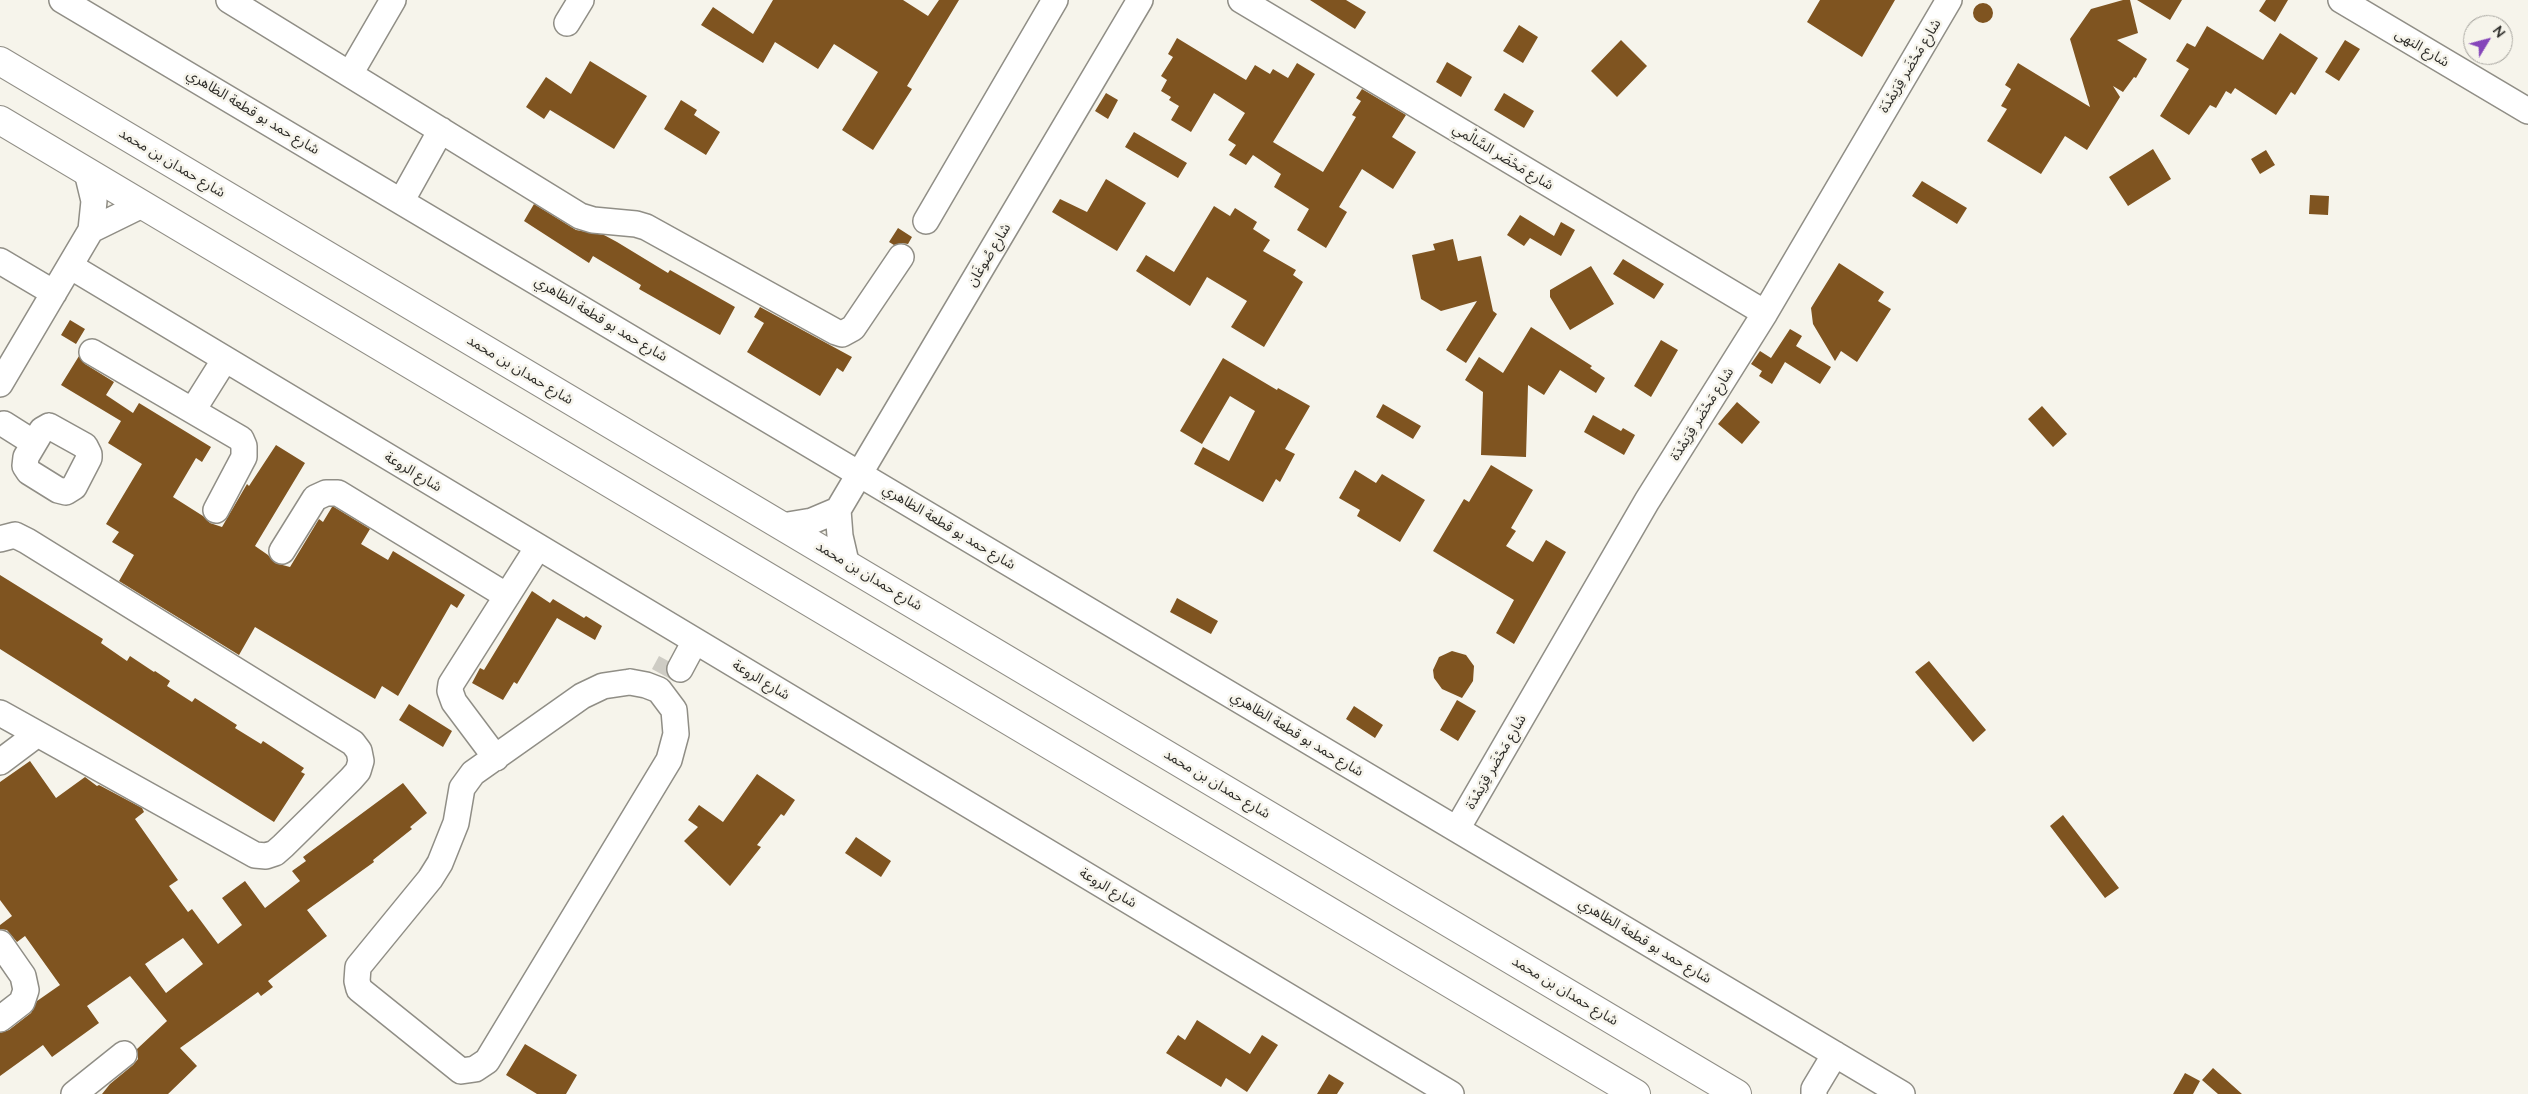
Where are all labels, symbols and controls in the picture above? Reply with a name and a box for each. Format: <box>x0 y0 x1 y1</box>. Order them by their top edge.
north arrow <box>2463 15 2513 65</box>
street label: شارع مَحْضَر قِرَيمْدَة <box>1875 16 1945 116</box>
text: N <box>2489 22 2510 41</box>
street label: شارع النهى <box>2392 25 2452 71</box>
street label: شارع حمد بو قطعة الظاهري <box>184 66 322 158</box>
street label: شارع مَحْضَر السَّالْمي <box>1450 120 1556 194</box>
street label: شارع حمدان بن محمد <box>116 125 228 201</box>
street label: شارع صُوغَان <box>964 220 1014 290</box>
street label: شارع حمد بو قطعة الظاهري <box>532 273 670 365</box>
street label: شارع حمدان بن محمد <box>464 332 576 408</box>
street label: شارع مَحْضَر قِرَيمْدَة <box>1667 364 1737 464</box>
street label: شارع الروعة <box>381 448 445 496</box>
street label: شارع حمد بو قطعة الظاهري <box>880 481 1018 573</box>
street label: شارع حمدان بن محمد <box>813 538 925 614</box>
street label: شارع الروعة <box>729 656 793 704</box>
street label: شارع حمد بو قطعة الظاهري <box>1228 688 1366 780</box>
street label: شارع مَحْضَر قِرَيمْدَة <box>1462 712 1530 812</box>
street label: شارع حمدان بن محمد <box>1161 746 1273 822</box>
street label: شارع الروعة <box>1076 864 1140 912</box>
street label: شارع حمد بو قطعة الظاهري <box>1576 895 1714 987</box>
street label: شارع حمدان بن محمد <box>1509 953 1621 1029</box>

